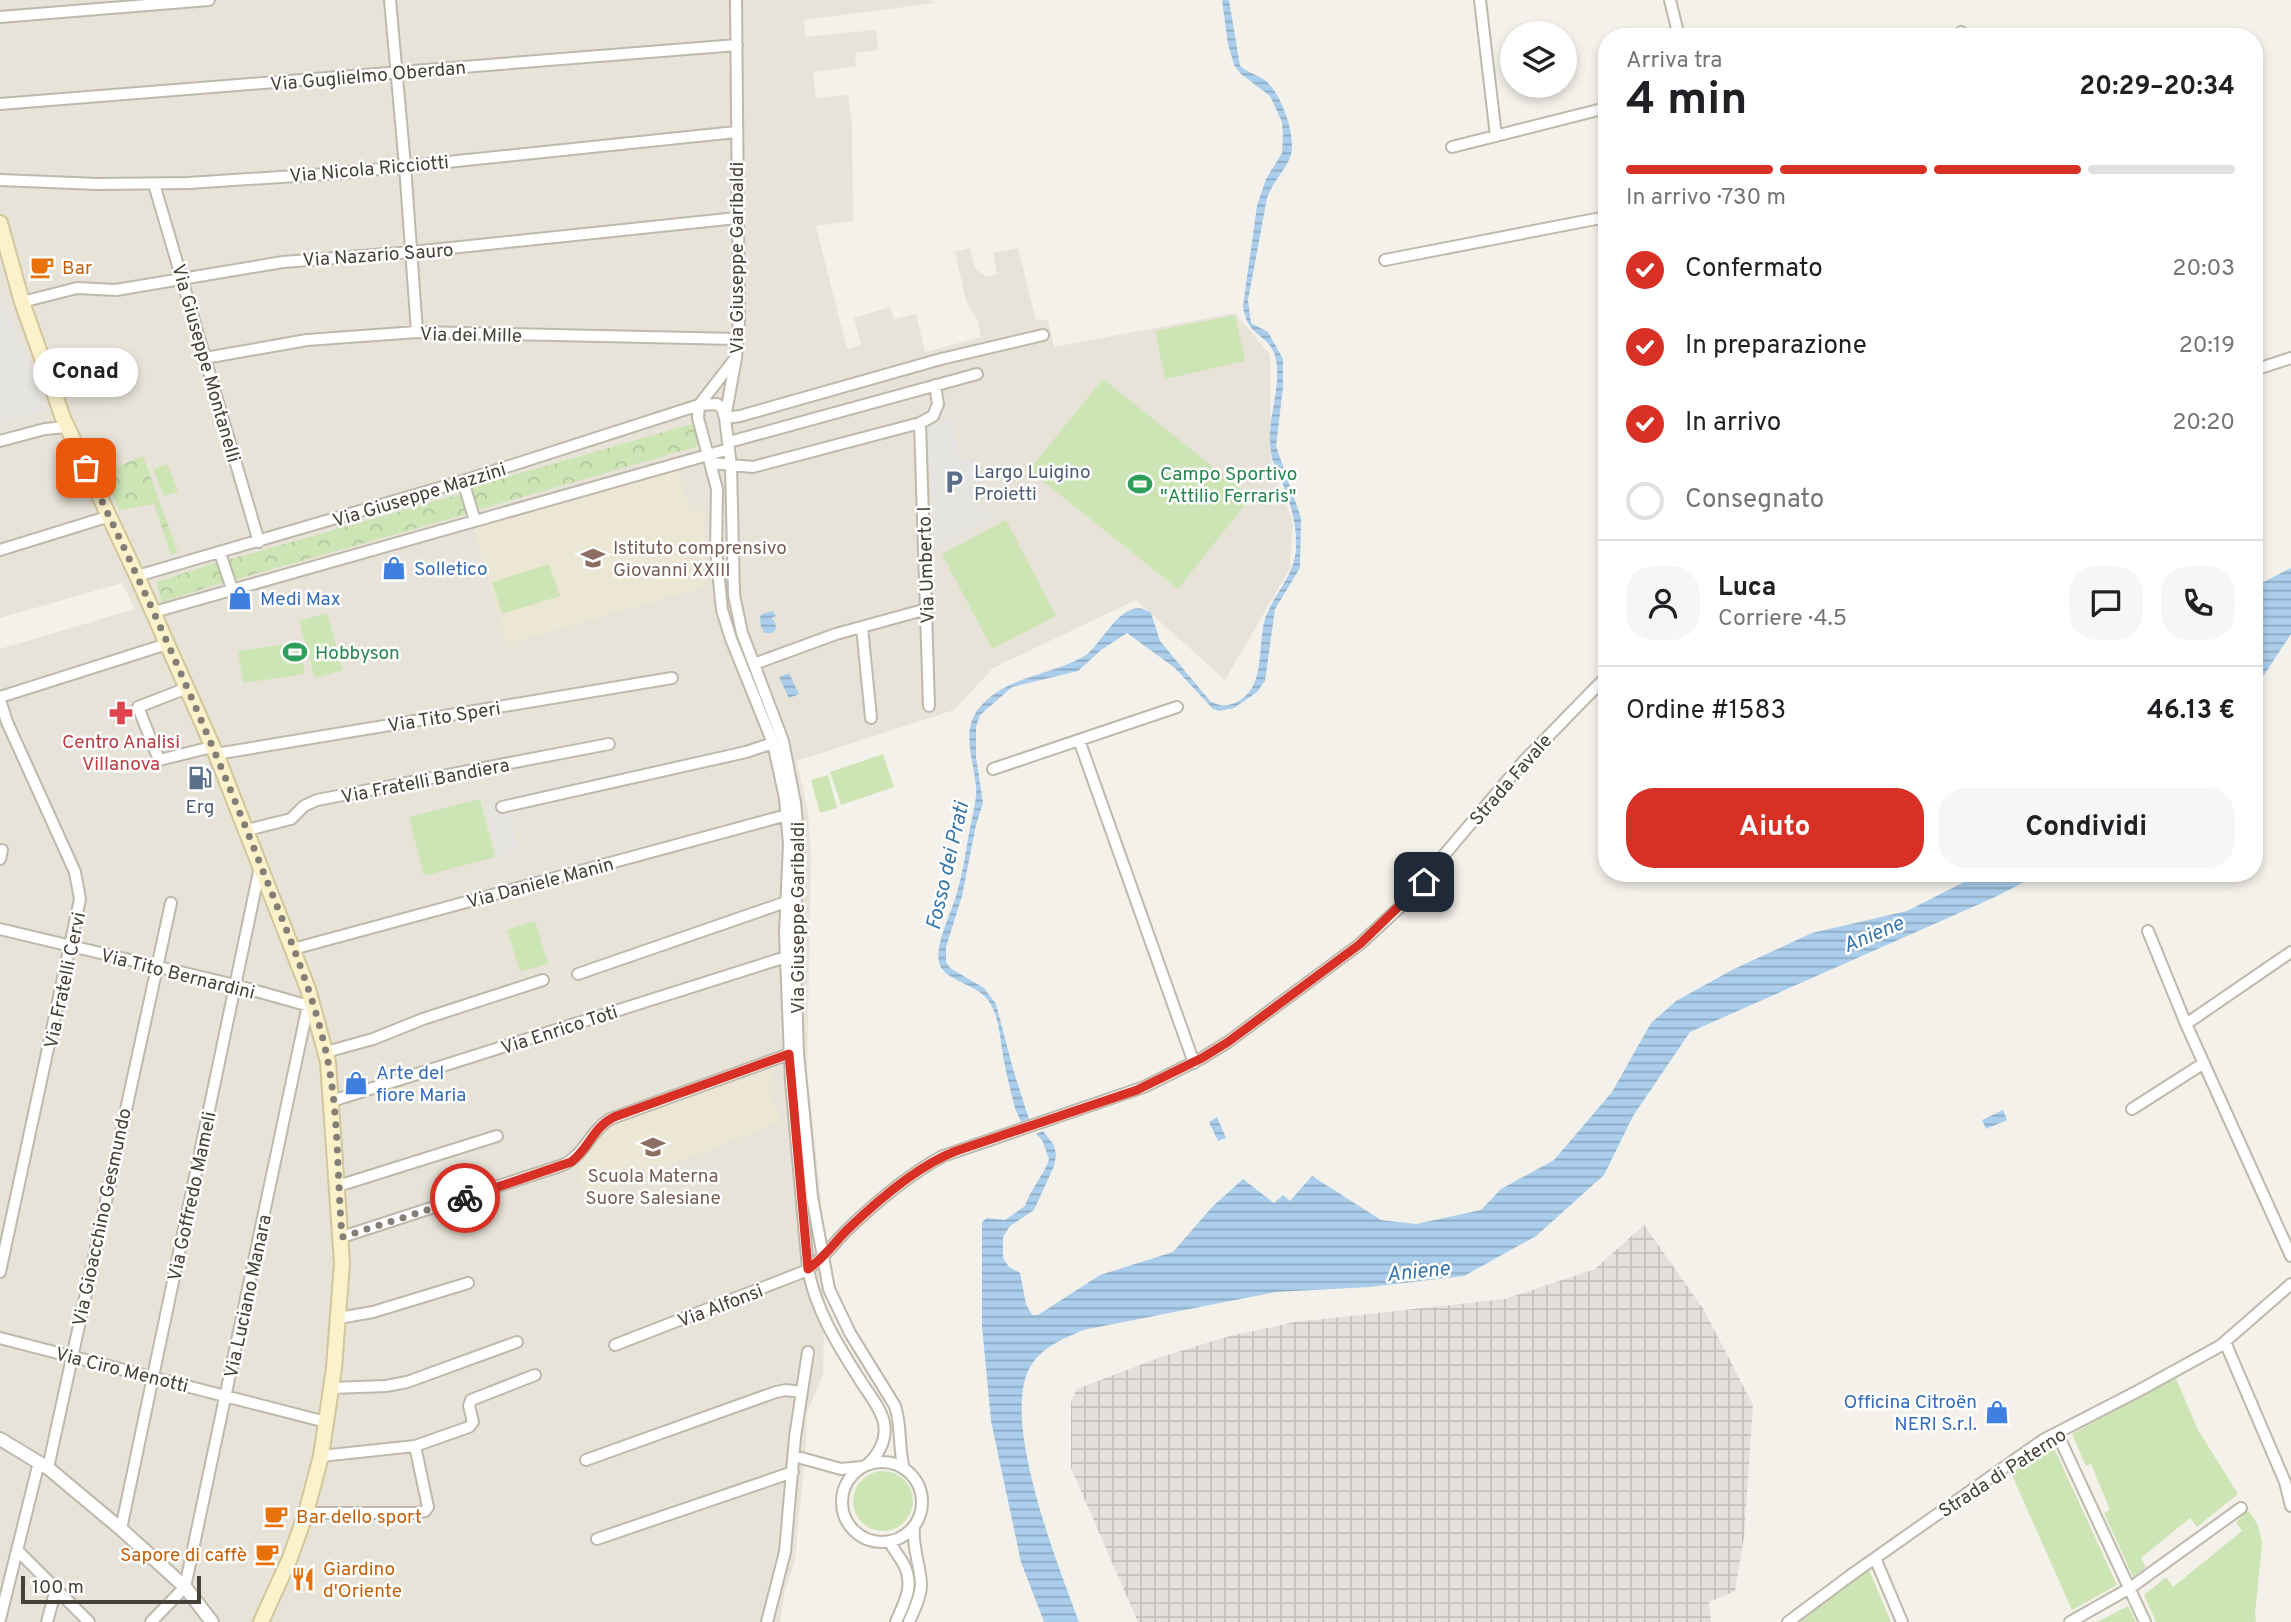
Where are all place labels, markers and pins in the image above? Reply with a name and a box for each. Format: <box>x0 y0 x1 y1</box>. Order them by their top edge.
cafe icon: Bar <box>28 253 56 281</box>
place label: Bar <box>62 257 93 281</box>
callout: Conad <box>34 349 138 398</box>
pin <box>56 438 116 498</box>
place label: Largo Luigino Proietti <box>974 461 1091 507</box>
place label: Campo Sportivo "Attilio Ferraris" <box>1160 463 1297 509</box>
parking icon: Largo Luigino Proietti <box>940 468 968 496</box>
sports icon: Campo Sportivo "Attilio Ferraris" <box>1126 470 1154 498</box>
place label: Istituto comprensivo Giovanni XXIII <box>613 537 787 583</box>
school or university icon: Istituto comprensivo Giovanni XXIII <box>579 544 607 572</box>
shop icon: Solletico <box>380 554 408 582</box>
place label: Solletico <box>414 558 488 582</box>
shop icon: Medi Max <box>226 584 254 612</box>
place label: Medi Max <box>260 588 341 612</box>
sports icon: Hobbyson <box>281 638 309 666</box>
place label: Hobbyson <box>315 642 400 666</box>
pharmacy icon: Centro Analisi Villanova <box>107 699 135 727</box>
place label: Centro Analisi Villanova <box>62 731 180 777</box>
fuel station icon: Erg <box>186 764 214 792</box>
place label: Erg <box>186 796 214 820</box>
pin <box>1394 852 1454 912</box>
place label: Arte del fiore Maria <box>376 1062 466 1108</box>
shop icon: Arte del fiore Maria <box>342 1069 370 1097</box>
school or university icon: Scuola Materna Suore Salesiane <box>639 1133 667 1161</box>
place label: Scuola Materna Suore Salesiane <box>585 1165 721 1211</box>
place label: Officina Citroën NERI S.r.l. <box>1844 1391 1977 1437</box>
shop icon: Officina Citroën NERI S.r.l. <box>1983 1398 2011 1426</box>
cafe icon: Bar dello sport <box>262 1502 290 1530</box>
place label: Bar dello sport <box>296 1506 422 1530</box>
cafe icon: Sapore di caffè <box>253 1540 281 1568</box>
place label: Sapore di caffè <box>120 1544 247 1568</box>
place label: Giardino d'Oriente <box>323 1558 402 1604</box>
restaurant icon: Giardino d'Oriente <box>289 1565 317 1593</box>

